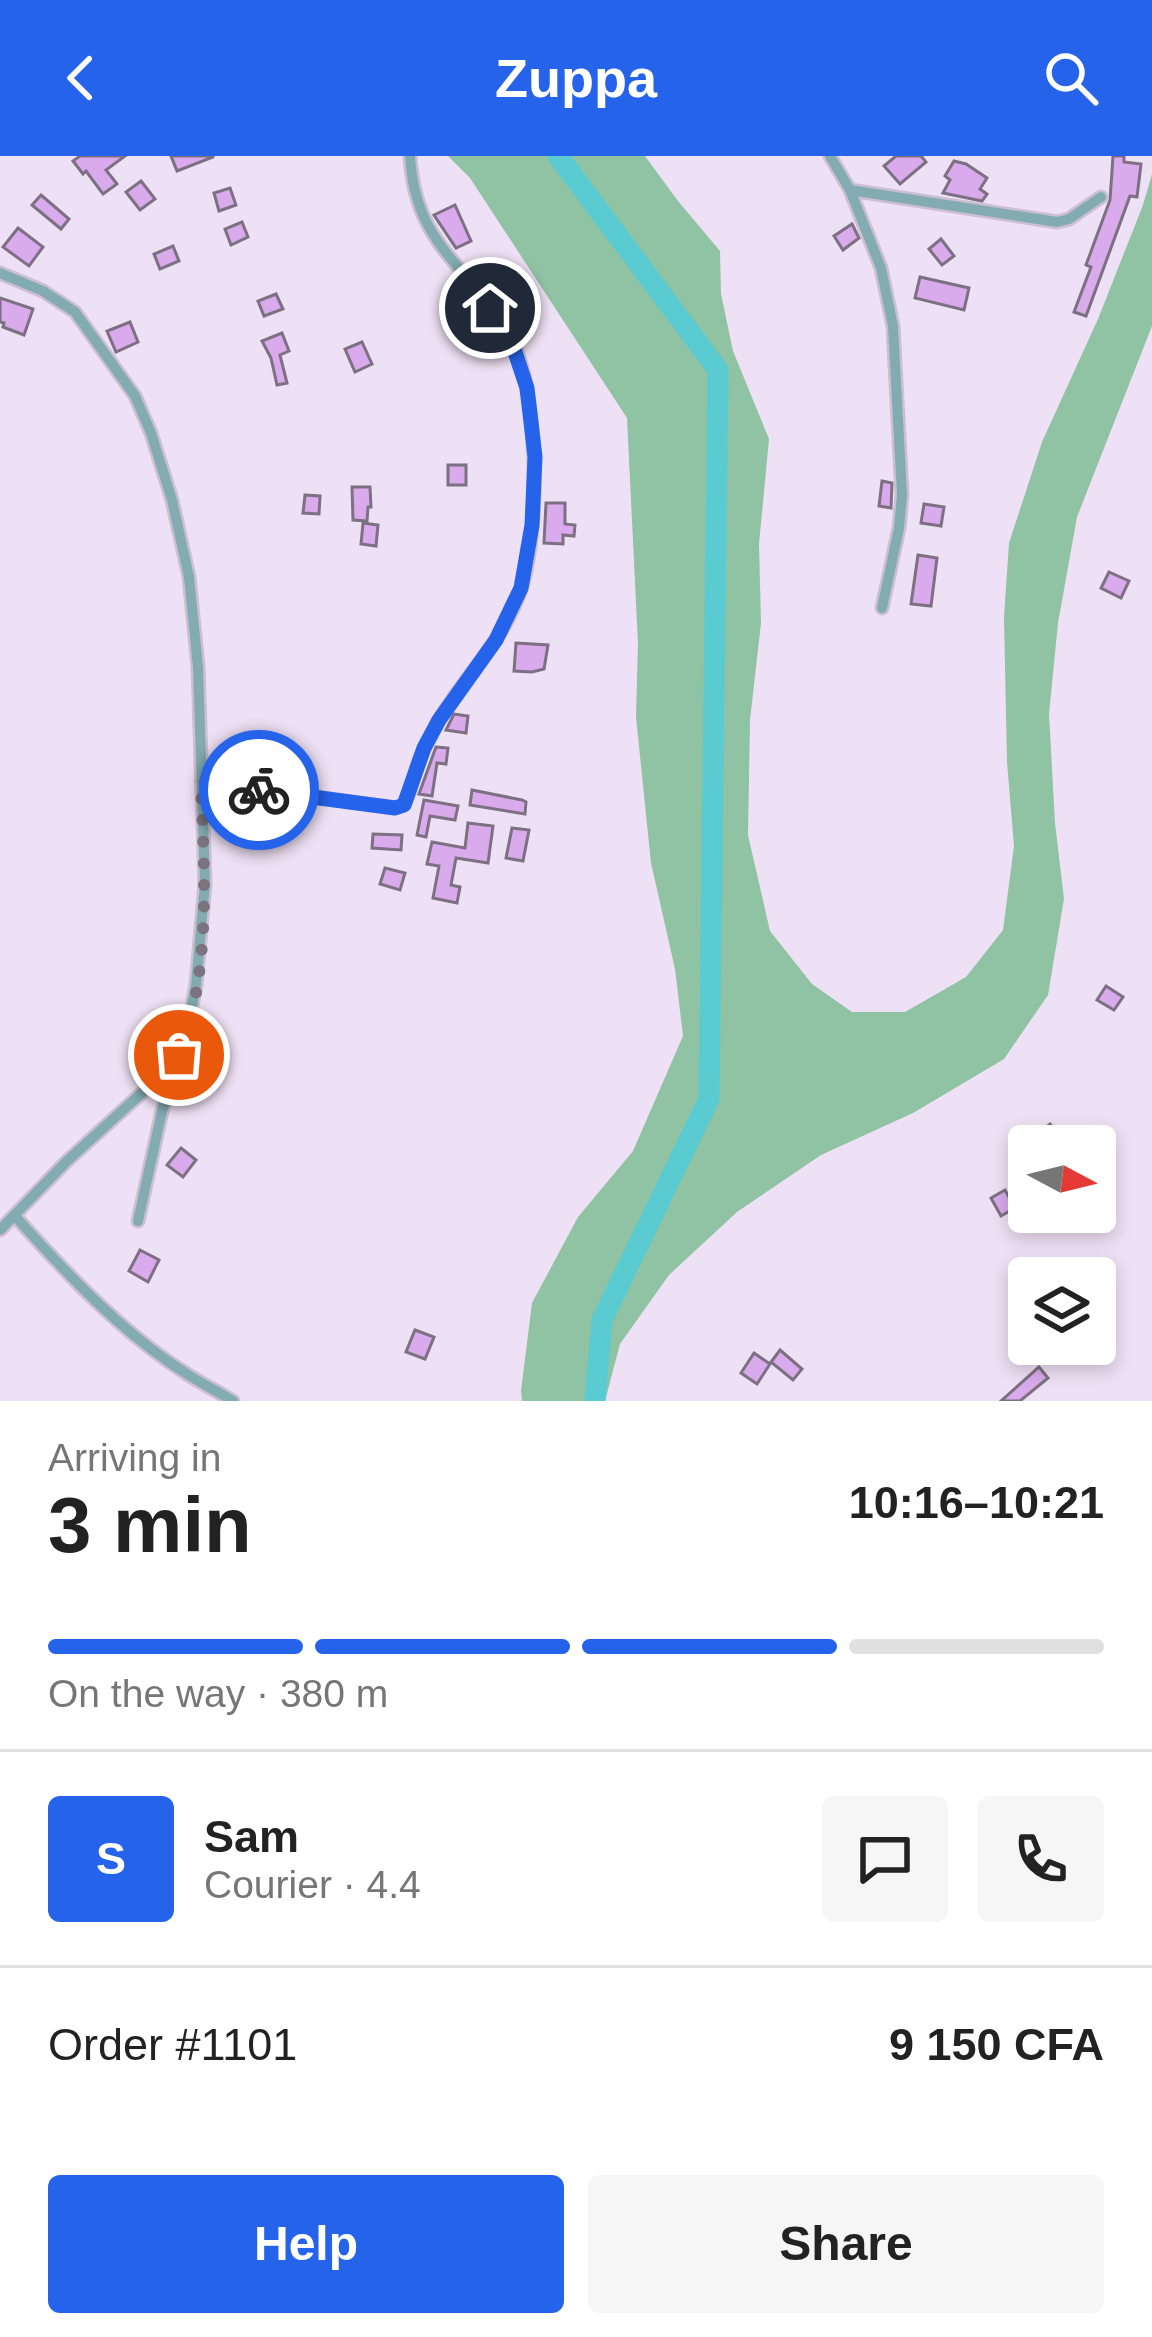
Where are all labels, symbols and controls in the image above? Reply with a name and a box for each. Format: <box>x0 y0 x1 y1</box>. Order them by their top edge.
icon: back <box>48 45 114 111</box>
icon: search <box>1038 45 1104 111</box>
text: Zuppa <box>495 48 657 108</box>
pin <box>439 257 541 359</box>
icon: home <box>457 275 523 341</box>
courier <box>199 730 319 850</box>
icon: bike <box>226 757 292 823</box>
pin <box>128 1004 230 1106</box>
icon: bag <box>146 1022 212 1088</box>
north arrow <box>1008 1125 1116 1233</box>
map controls <box>1008 1125 1116 1365</box>
button: layers <box>1008 1257 1116 1365</box>
text: Arriving in <box>48 1436 221 1479</box>
text: 10:16–10:21 <box>849 1477 1104 1528</box>
text: 3 min <box>48 1481 252 1569</box>
text: On the way · 380 m <box>48 1672 388 1715</box>
button: chat <box>822 1796 948 1922</box>
button: phone <box>978 1796 1104 1922</box>
text: Sam <box>204 1811 299 1862</box>
text: S <box>96 1833 126 1884</box>
text: Courier · 4.4 <box>204 1863 421 1906</box>
text: Order #1101 <box>48 2019 297 2070</box>
text: 9 150 CFA <box>889 2019 1104 2070</box>
button: Help <box>48 2175 564 2313</box>
button: Share <box>588 2175 1104 2313</box>

